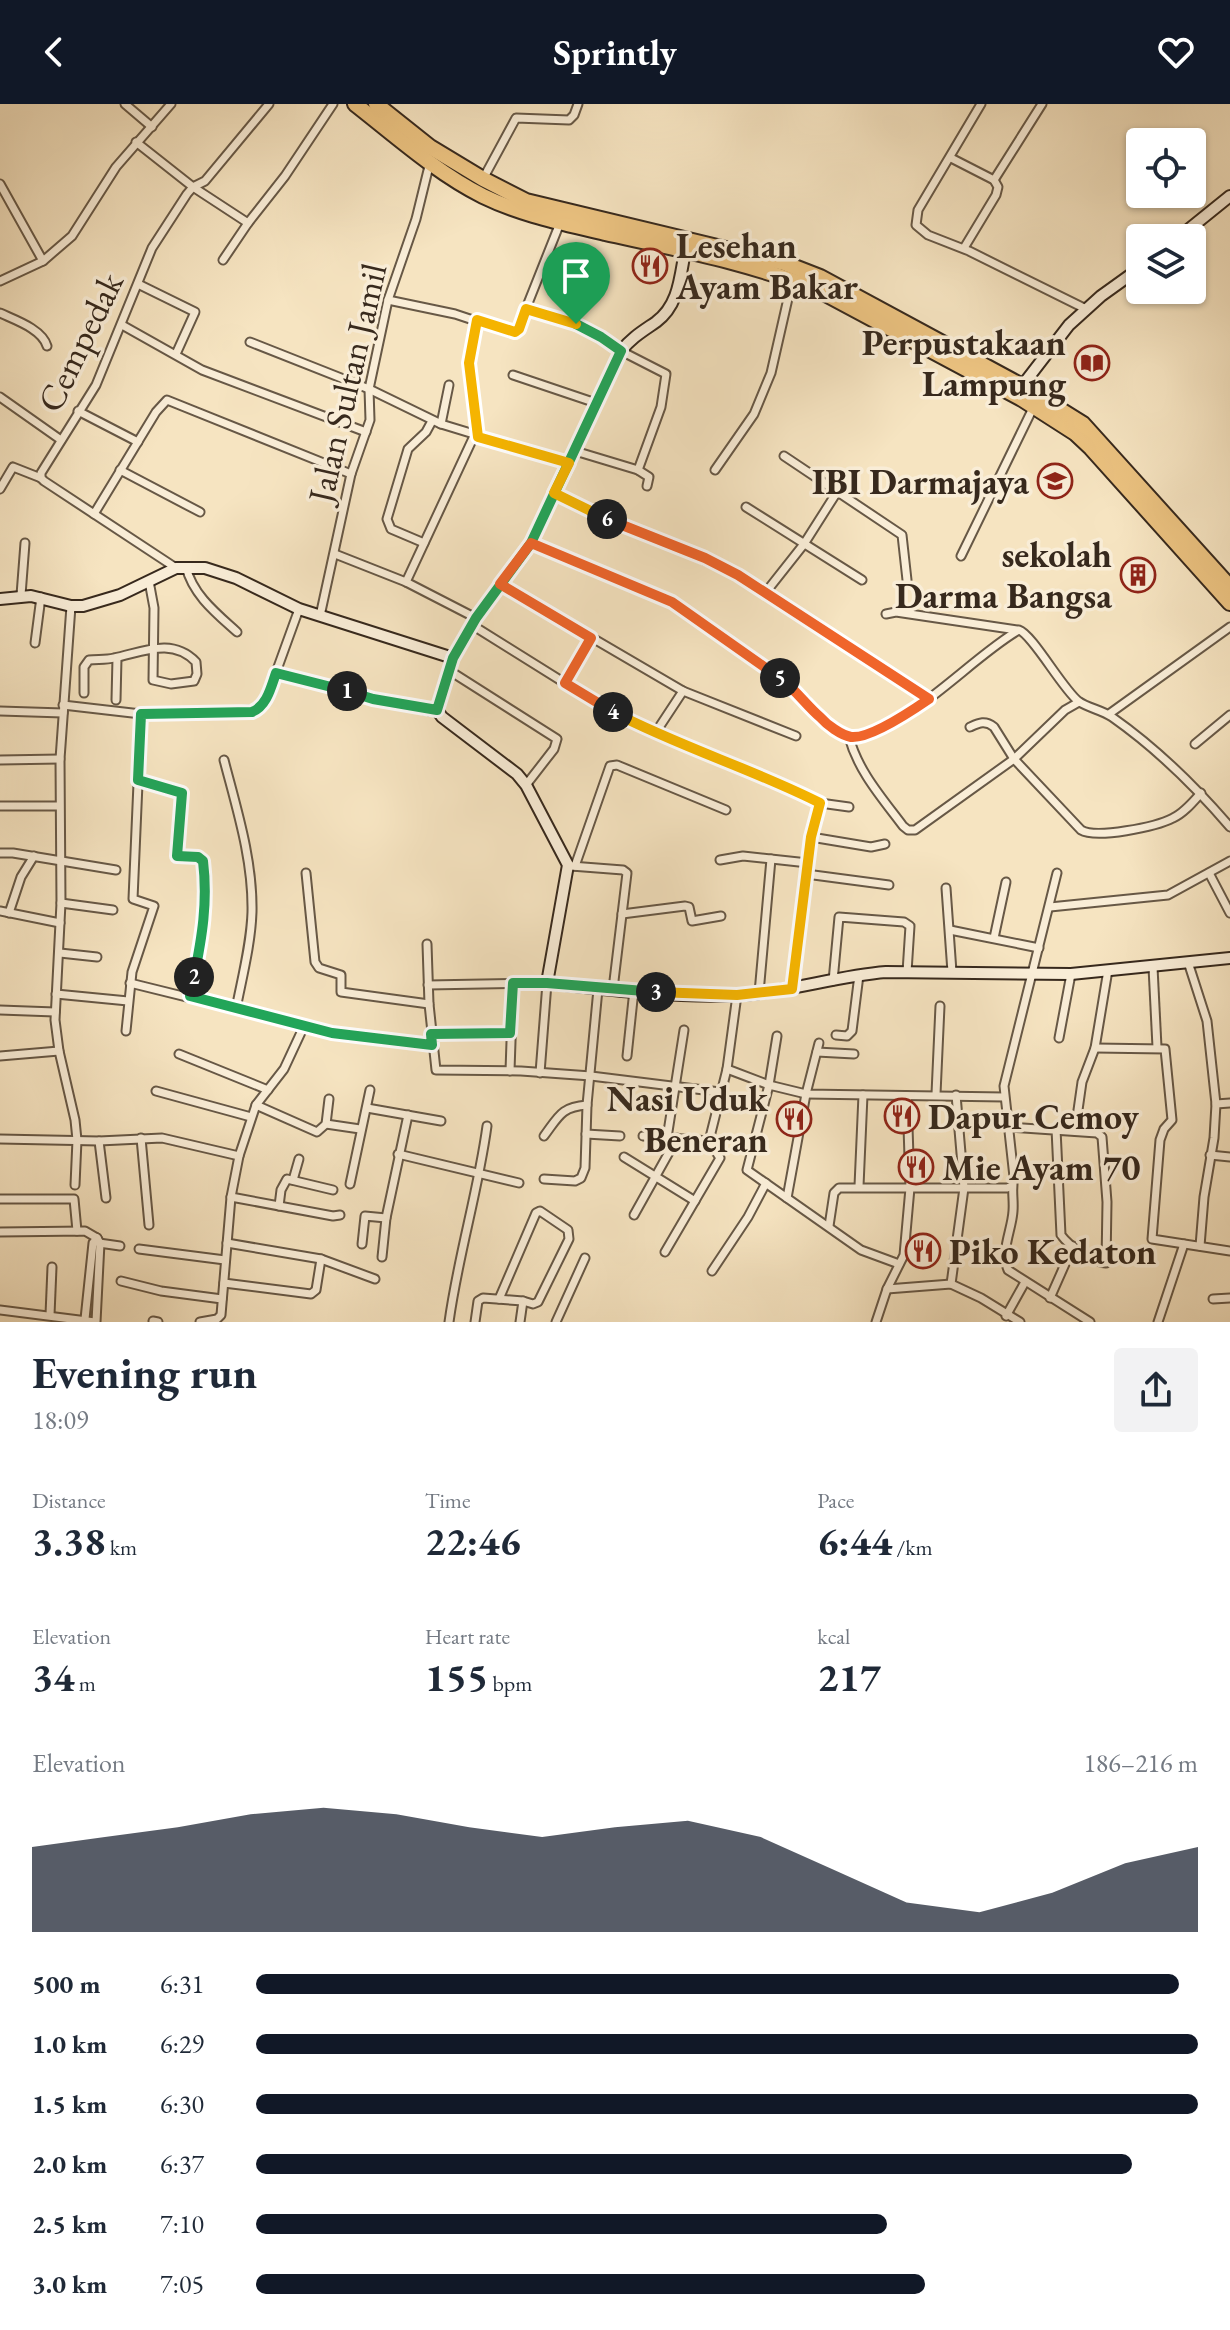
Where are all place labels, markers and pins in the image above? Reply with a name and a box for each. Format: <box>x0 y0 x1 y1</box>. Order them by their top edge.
place label: Lesehan Ayam Bakar <box>675 222 858 310</box>
pin <box>542 242 610 324</box>
restaurant icon: Lesehan Ayam Bakar <box>631 247 669 285</box>
place label: Perpustakaan Lampung <box>862 319 1067 407</box>
library icon: Perpustakaan Lampung <box>1073 344 1111 382</box>
place label: IBI Darmajaya <box>812 458 1029 505</box>
school or university icon: IBI Darmajaya <box>1036 462 1074 500</box>
pin: 6 <box>587 499 627 539</box>
place label: sekolah Darma Bangsa <box>895 531 1112 619</box>
building icon: sekolah Darma Bangsa <box>1119 556 1157 594</box>
pin: 5 <box>760 658 800 698</box>
pin: 1 <box>327 671 367 711</box>
pin: 4 <box>593 692 633 732</box>
pin: 2 <box>174 957 214 997</box>
pin: 3 <box>636 972 676 1012</box>
place label: Nasi Uduk Beneran <box>607 1075 769 1163</box>
place label: Dapur Cemoy <box>928 1093 1140 1140</box>
restaurant icon: Dapur Cemoy <box>883 1097 921 1135</box>
restaurant icon: Nasi Uduk Beneran <box>775 1100 813 1138</box>
place label: Mie Ayam 70 <box>942 1144 1141 1191</box>
restaurant icon: Mie Ayam 70 <box>897 1148 935 1186</box>
place label: Piko Kedaton <box>949 1228 1156 1275</box>
restaurant icon: Piko Kedaton <box>904 1232 942 1270</box>

